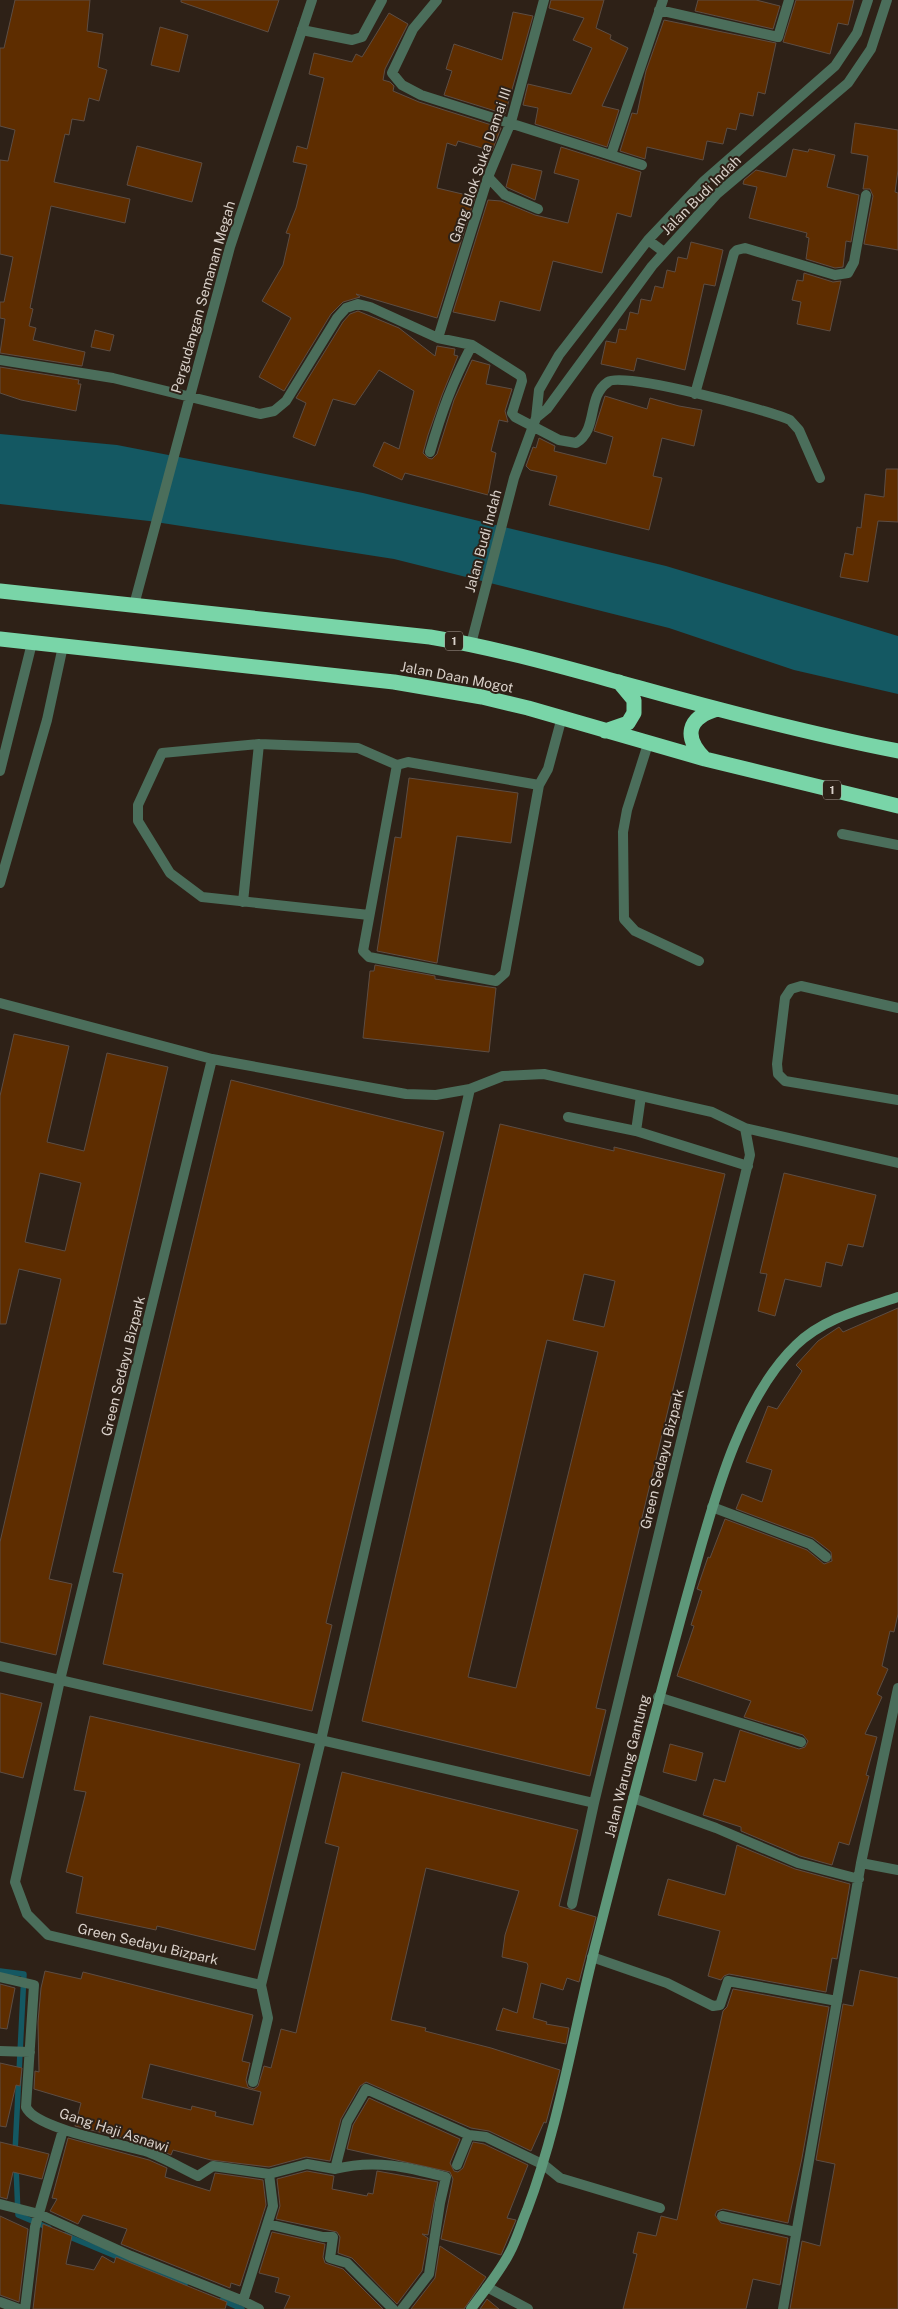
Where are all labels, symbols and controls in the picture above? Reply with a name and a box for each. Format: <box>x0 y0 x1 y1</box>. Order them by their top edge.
street label: Gang Blok Suka Damai III <box>446 85 514 245</box>
street label: Jalan Budi Indah <box>658 152 744 238</box>
street label: Pergudangan Semanan Megah <box>168 199 238 395</box>
street label: Jalan Budi Indah <box>462 488 504 594</box>
road number: 1 <box>445 631 463 650</box>
street label: Jalan Daan Mogot <box>399 658 515 696</box>
road number: 1 <box>823 780 841 800</box>
street label: Green Sedayu Bizpark <box>98 1294 148 1438</box>
street label: Green Sedayu Bizpark <box>637 1387 687 1531</box>
street label: Jalan Warung Gantung <box>601 1693 653 1839</box>
street label: Green Sedayu Bizpark <box>76 1920 220 1968</box>
street label: Gang Haji Asnawi <box>57 2105 171 2155</box>

